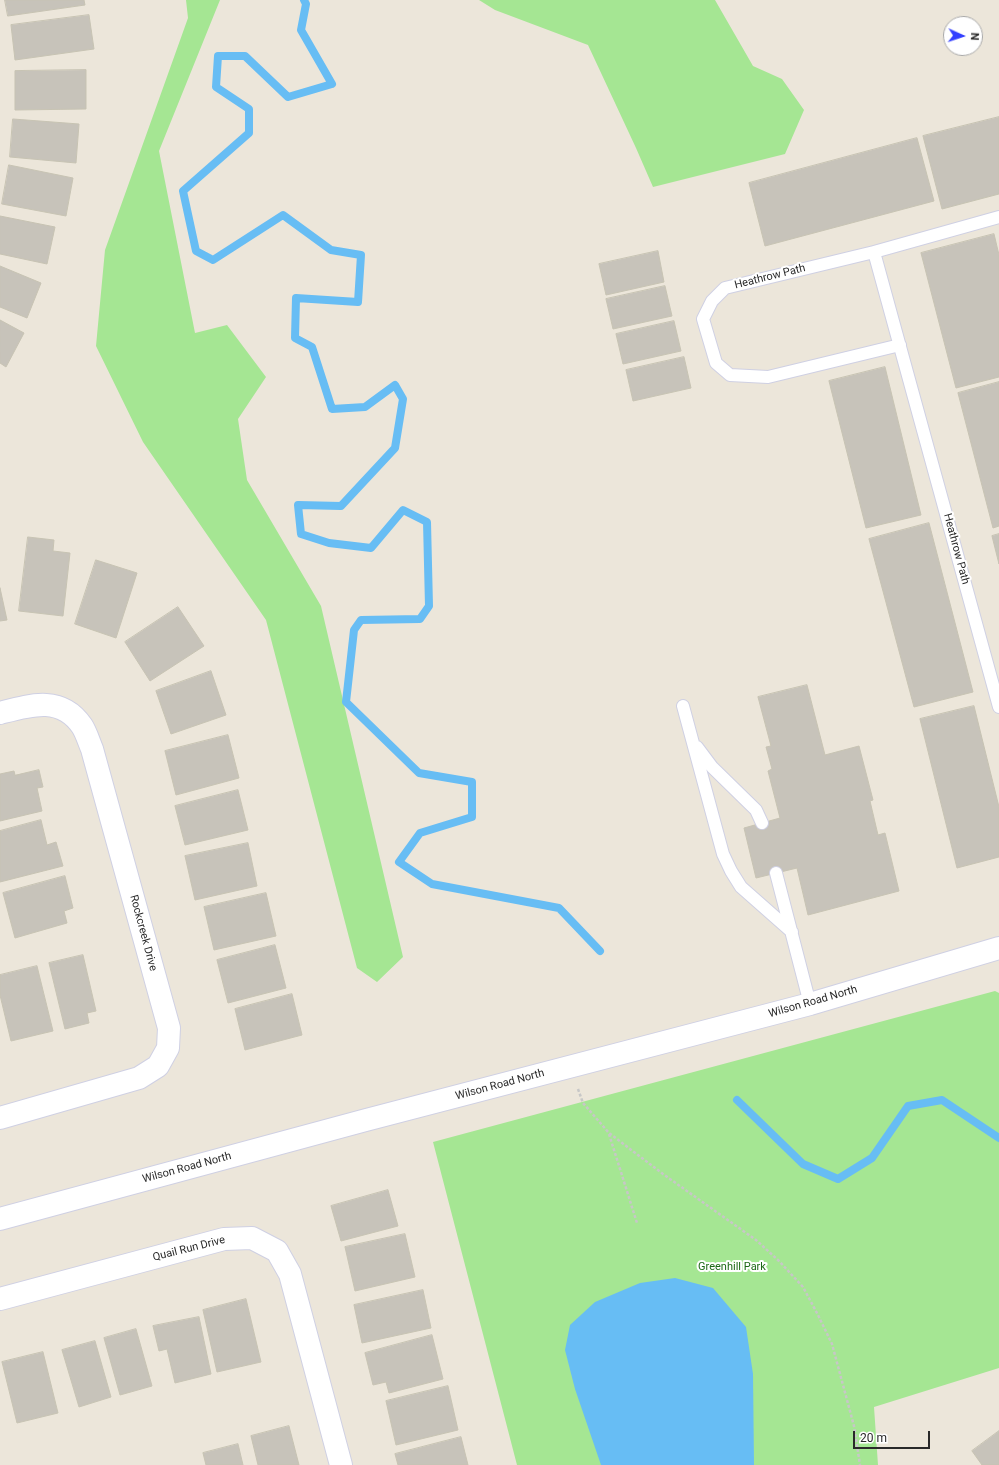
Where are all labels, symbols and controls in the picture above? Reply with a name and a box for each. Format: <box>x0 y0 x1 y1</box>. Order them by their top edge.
north arrow <box>943 16 983 56</box>
text: N <box>968 32 981 41</box>
street label: Heathrow Path <box>733 262 807 292</box>
street label: Heathrow Path <box>940 512 972 586</box>
street label: Rockcreek Drive <box>126 893 160 973</box>
street label: Wilson Road North <box>767 983 859 1021</box>
street label: Wilson Road North <box>454 1067 546 1103</box>
street label: Wilson Road North <box>141 1150 233 1186</box>
street label: Quail Run Drive <box>151 1234 227 1264</box>
park label: Greenhill Park <box>698 1260 766 1274</box>
scale bar <box>855 1423 932 1449</box>
text: 20 m <box>860 1431 887 1445</box>

